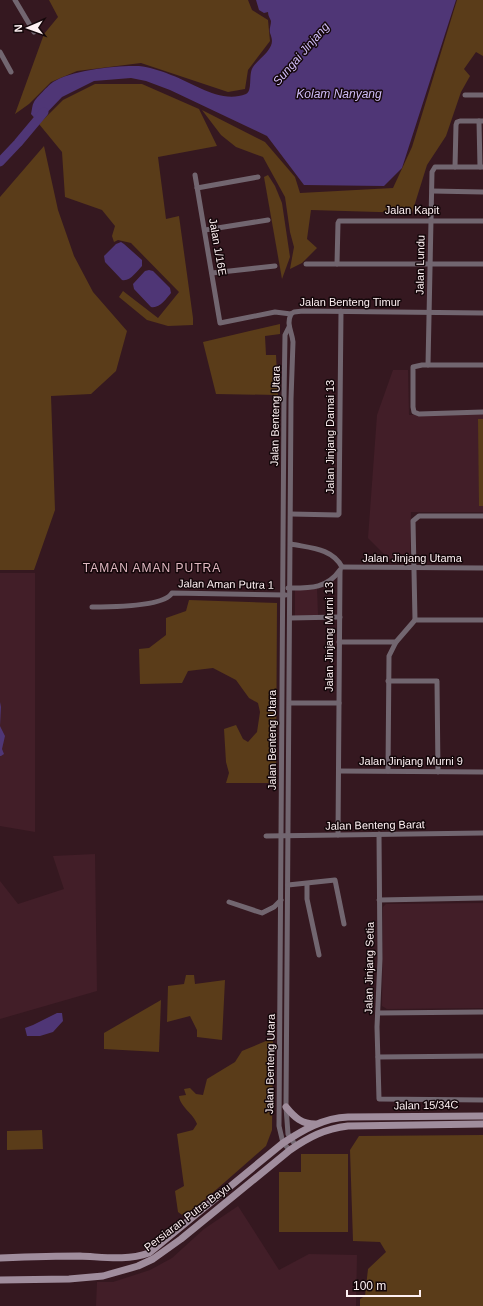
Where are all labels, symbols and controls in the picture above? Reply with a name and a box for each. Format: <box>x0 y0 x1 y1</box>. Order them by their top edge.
north arrow <box>8 8 48 48</box>
water label: Sungai Jinjang <box>270 19 332 88</box>
text: N <box>12 24 24 33</box>
water label: Kolam Nanyang <box>296 87 382 101</box>
street label: Jalan Kapit <box>385 204 439 216</box>
street label: Jalan 1/16E <box>207 217 229 277</box>
street label: Jalan Lundu <box>413 235 427 295</box>
street label: Jalan Benteng Timur <box>300 296 401 308</box>
street label: Jalan Benteng Utara <box>268 365 282 466</box>
street label: Jalan Jinjang Damai 13 <box>324 380 336 494</box>
street label: Jalan Jinjang Utama <box>362 552 463 564</box>
district label: TAMAN AMAN PUTRA <box>83 561 221 575</box>
street label: Jalan Aman Putra 1 <box>178 577 274 591</box>
street label: Jalan Jinjang Murni 13 <box>323 582 335 692</box>
street label: Jalan Benteng Utara <box>266 689 278 790</box>
street label: Jalan Jinjang Murni 9 <box>359 755 463 767</box>
street label: Jalan Benteng Barat <box>325 818 425 832</box>
street label: Jalan Jinjang Setia <box>362 921 376 1014</box>
street label: Jalan Benteng Utara <box>263 1013 277 1114</box>
street label: Jalan 15/34C <box>393 1098 459 1112</box>
street label: Persiaran Putra Bayu <box>142 1181 232 1253</box>
scale bar <box>347 1272 420 1298</box>
text: 100 m <box>353 1279 386 1293</box>

